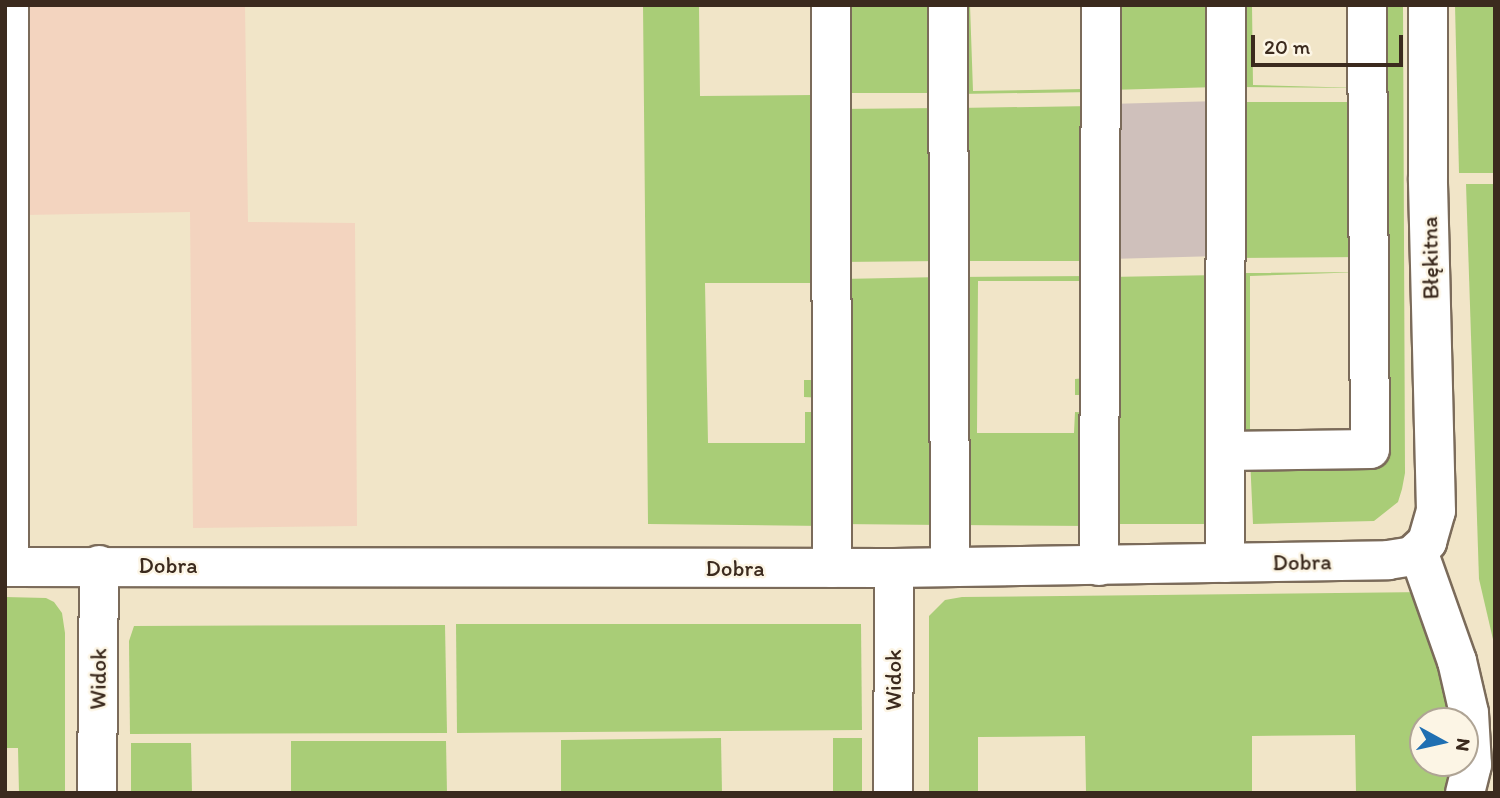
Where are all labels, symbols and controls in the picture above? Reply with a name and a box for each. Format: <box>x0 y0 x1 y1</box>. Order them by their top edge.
scale bar <box>1255 21 1407 65</box>
text: 20 m <box>1264 34 1310 59</box>
street label: Błękitna <box>1415 216 1445 300</box>
street label: Dobra <box>1272 548 1332 576</box>
street label: Dobra <box>139 551 197 579</box>
street label: Dobra <box>706 554 764 582</box>
street label: Widok <box>84 648 112 710</box>
street label: Widok <box>879 649 907 711</box>
north arrow <box>1409 707 1479 777</box>
text: N <box>1451 737 1476 753</box>

